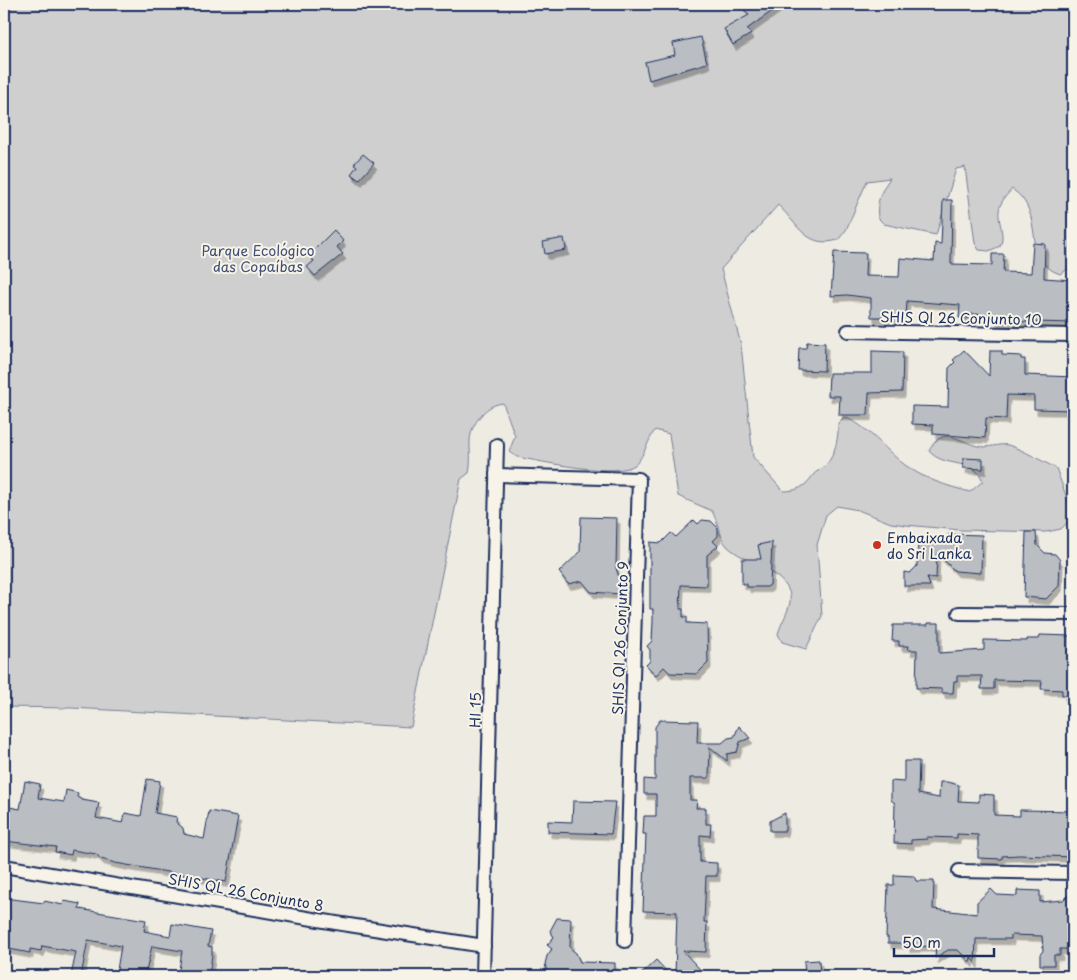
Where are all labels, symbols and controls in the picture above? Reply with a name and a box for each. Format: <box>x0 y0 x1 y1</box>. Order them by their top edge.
park label: Parque Ecológico das Copaíbas <box>201 240 315 277</box>
street label: SHIS QI 26 Conjunto 10 <box>880 306 1042 330</box>
place label: Embaixada do Sri Lanka <box>887 527 972 564</box>
marker: Embaixada do Sri Lanka <box>871 539 883 551</box>
street label: SHIS QI 26 Conjunto 9 <box>607 560 633 715</box>
street label: HI 15 <box>464 692 486 728</box>
street label: SHIS QL 26 Conjunto 8 <box>167 868 325 916</box>
scale bar <box>894 925 994 957</box>
text: 50 m <box>902 930 941 953</box>

